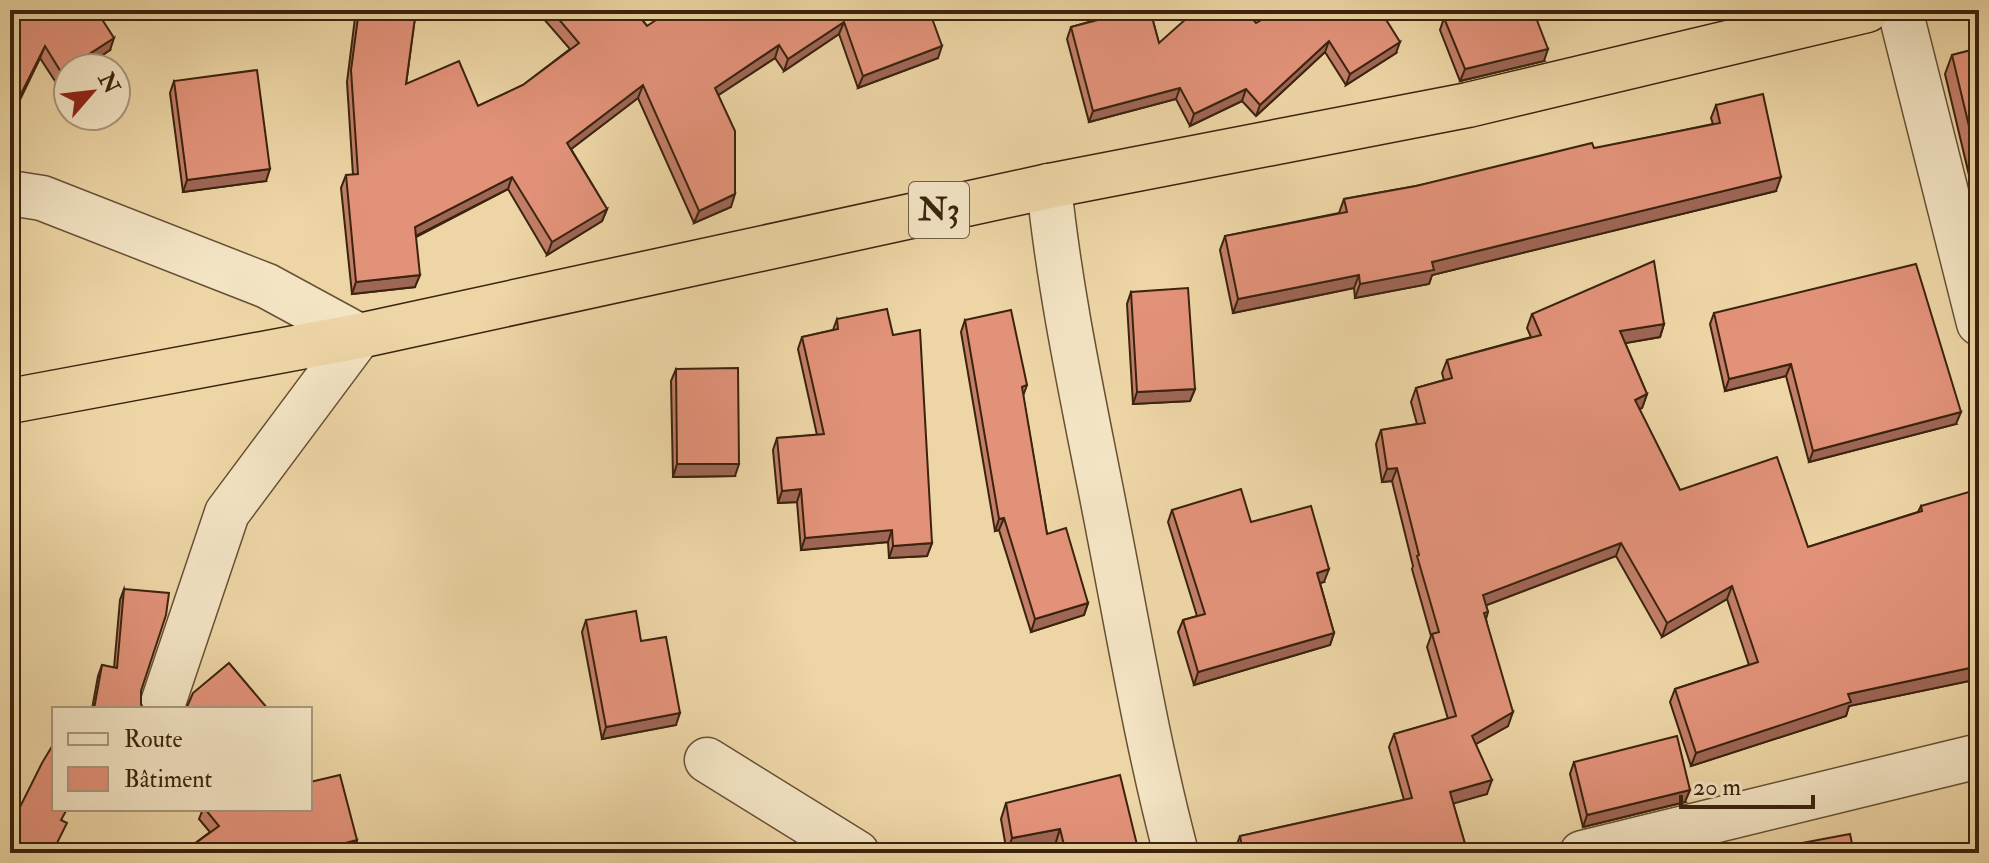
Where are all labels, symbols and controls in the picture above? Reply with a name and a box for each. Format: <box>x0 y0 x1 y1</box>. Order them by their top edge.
north arrow <box>52 52 132 132</box>
text: N <box>91 67 126 99</box>
road number: N3 <box>909 182 969 238</box>
legend <box>52 707 312 811</box>
text: Route <box>124 724 183 755</box>
scale bar <box>1681 759 1813 809</box>
text: Bâtiment <box>124 764 213 795</box>
text: 20 m <box>1693 772 1742 803</box>

